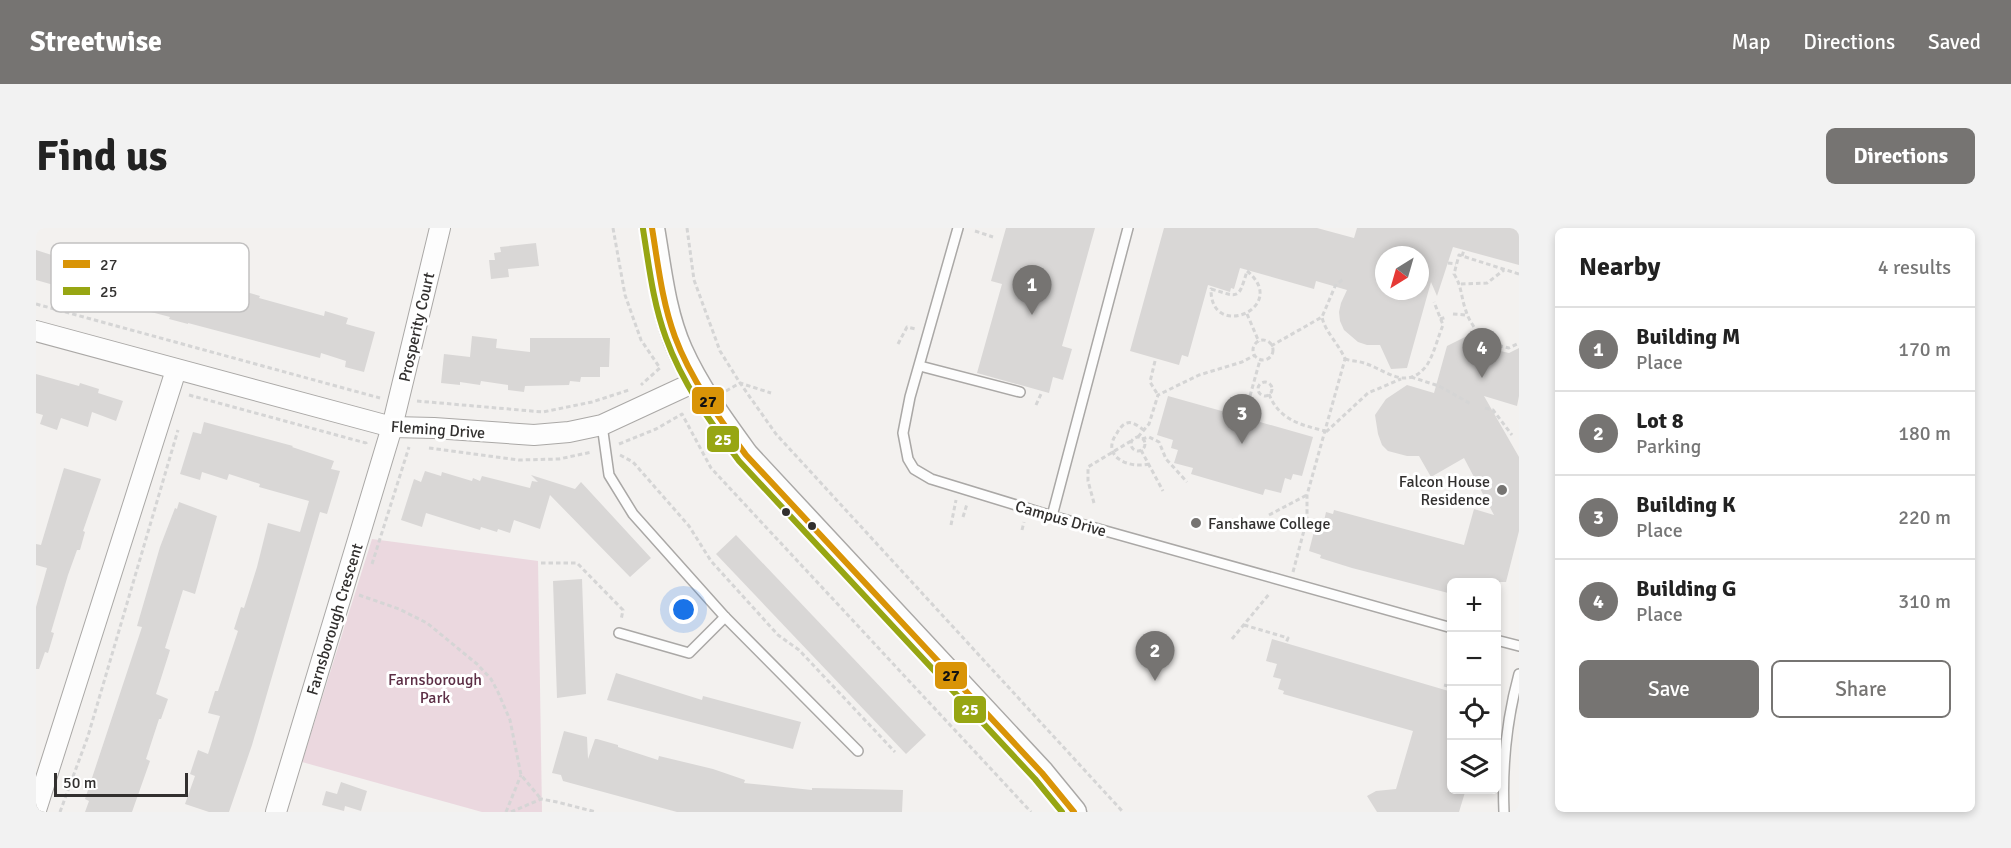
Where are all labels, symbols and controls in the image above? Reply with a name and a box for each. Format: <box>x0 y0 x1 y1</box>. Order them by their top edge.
text: Streetwise <box>30 25 162 59</box>
text: Map <box>1732 29 1770 55</box>
text: Directions <box>1803 29 1895 55</box>
text: Saved <box>1928 29 1981 55</box>
button: Directions <box>1826 128 1975 184</box>
text: Find us <box>36 131 167 182</box>
legend <box>51 243 249 312</box>
north arrow <box>1375 246 1429 300</box>
text: Nearby <box>1579 251 1660 283</box>
text: 27 <box>100 255 117 275</box>
text: 4 results <box>1878 255 1951 280</box>
pin: 1 <box>1012 266 1052 315</box>
street label: Prosperity Court <box>395 270 439 384</box>
text: 25 <box>100 282 117 302</box>
text: Building M <box>1636 323 1740 350</box>
pin: 4 <box>1462 328 1502 378</box>
text: 1 <box>1593 337 1604 362</box>
text: 170 m <box>1898 337 1951 362</box>
text: Place <box>1636 350 1683 375</box>
line badge: 27 <box>691 386 725 415</box>
text: 27 <box>699 392 717 412</box>
pin: 3 <box>1222 394 1262 444</box>
text: Lot 8 <box>1636 407 1684 434</box>
street label: Fleming Drive <box>390 417 486 443</box>
text: 2 <box>1593 421 1604 446</box>
text: 180 m <box>1898 421 1951 446</box>
line badge: 25 <box>706 425 740 453</box>
text: 25 <box>714 430 732 450</box>
text: Parking <box>1636 434 1701 459</box>
place label: Falcon House Residence <box>1399 472 1490 510</box>
marker: Falcon House Residence <box>1495 483 1509 497</box>
text: Building K <box>1636 491 1736 518</box>
street label: Campus Drive <box>1013 496 1109 542</box>
text: 3 <box>1593 505 1604 530</box>
text: 220 m <box>1898 505 1951 530</box>
unlabelled marker <box>780 506 792 518</box>
place label: Fanshawe College <box>1208 514 1331 534</box>
marker: Fanshawe College <box>1189 516 1203 530</box>
text: Place <box>1636 518 1683 543</box>
unlabelled marker <box>806 520 818 532</box>
street label: Farnsborough Crescent <box>302 541 368 698</box>
text: Building G <box>1636 575 1736 602</box>
map controls <box>1447 578 1501 794</box>
button: + <box>1447 578 1501 632</box>
text: 4 <box>1593 589 1604 614</box>
text: 310 m <box>1898 589 1951 614</box>
your location <box>669 595 698 624</box>
text: Place <box>1636 602 1683 627</box>
pin: 2 <box>1136 632 1174 681</box>
button: − <box>1447 632 1501 686</box>
button: Save <box>1579 660 1759 718</box>
button: Share <box>1771 660 1951 718</box>
line badge: 27 <box>934 661 968 690</box>
text: 27 <box>942 666 960 686</box>
park label: Farnsborough Park <box>388 670 482 708</box>
button: locate <box>1447 686 1501 740</box>
line badge: 25 <box>953 695 987 724</box>
text: 25 <box>961 700 979 720</box>
button: layers <box>1447 740 1501 794</box>
scale bar <box>54 770 188 798</box>
text: 50 m <box>63 773 97 793</box>

